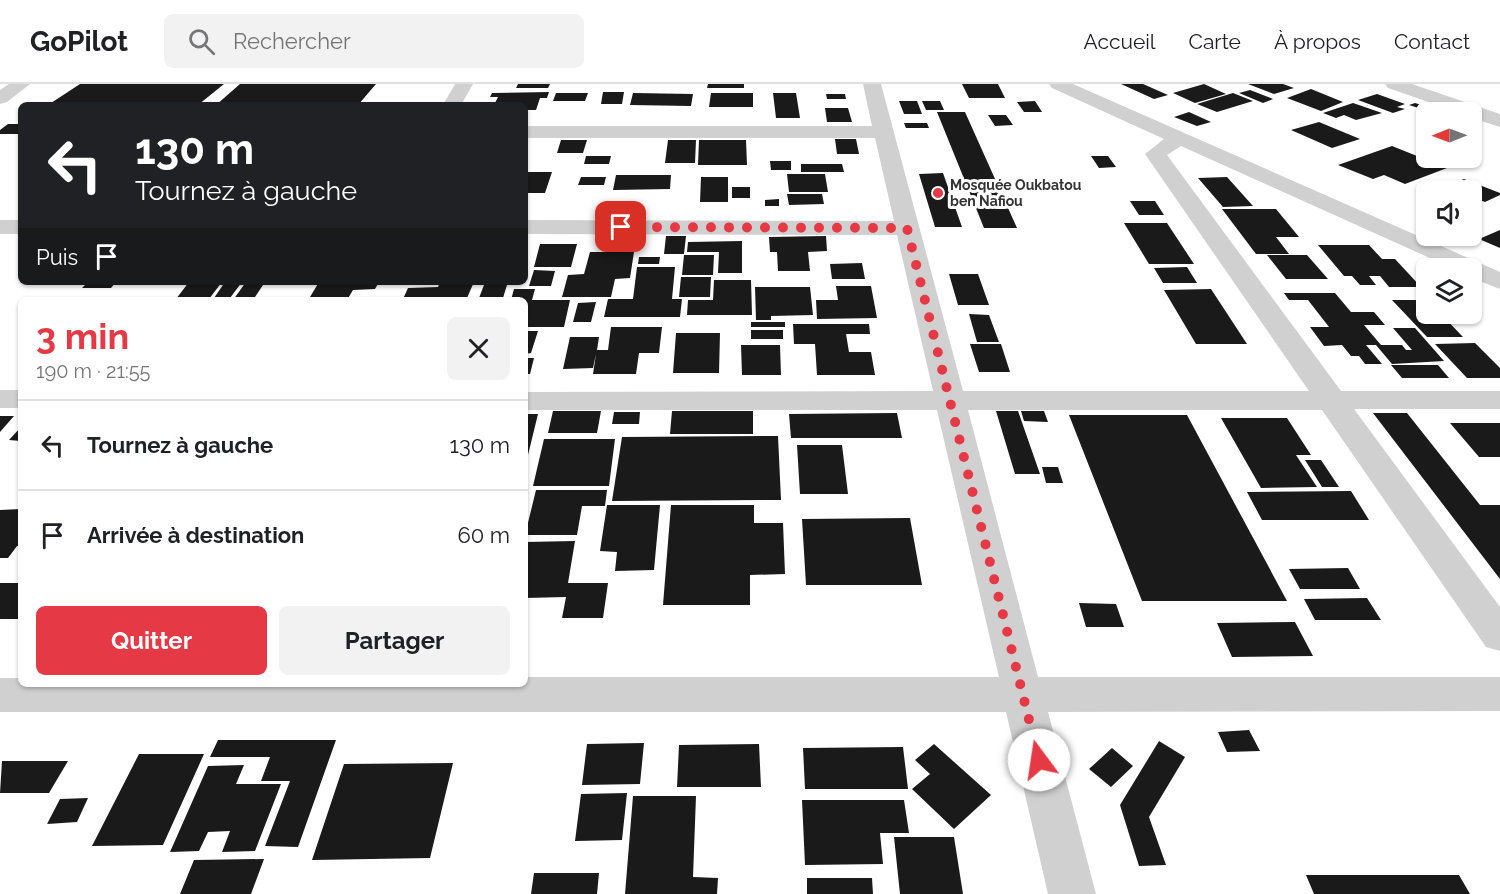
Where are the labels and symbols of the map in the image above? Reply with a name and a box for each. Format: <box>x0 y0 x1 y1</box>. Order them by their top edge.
north arrow <box>1416 102 1482 168</box>
place label: Mosquée Oukbatou ben Nafiou <box>950 177 1082 209</box>
marker: Mosquée Oukbatou ben Nafiou <box>931 186 945 200</box>
pin <box>595 201 646 252</box>
position arrow <box>1007 728 1071 792</box>

